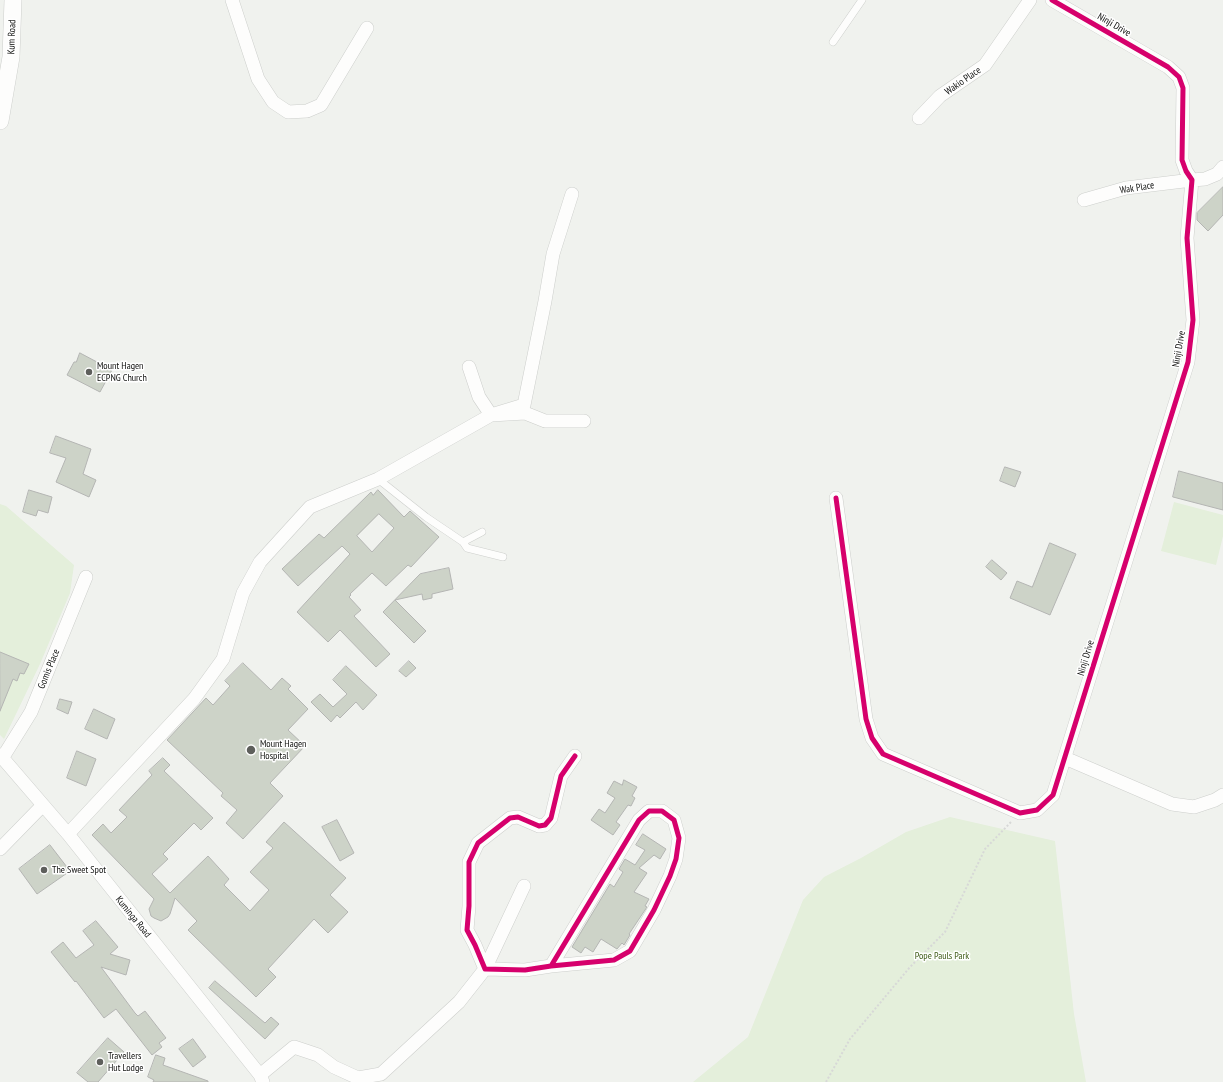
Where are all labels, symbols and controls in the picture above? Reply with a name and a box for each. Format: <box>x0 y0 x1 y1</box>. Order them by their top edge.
street label: Ninji Drive <box>1095 11 1133 39</box>
street label: Kum Road <box>5 19 19 55</box>
street label: Wakio Place <box>943 64 983 98</box>
street label: Wak Place <box>1119 179 1155 197</box>
street label: Ninji Drive <box>1170 330 1188 368</box>
place label: Mount Hagen ECPNG Church <box>97 360 147 384</box>
marker: Mount Hagen ECPNG Church <box>84 367 94 377</box>
street label: Ninji Drive <box>1075 639 1097 677</box>
street label: Gomis Place <box>36 647 62 691</box>
place label: Mount Hagen Hospital <box>260 738 306 762</box>
marker: Mount Hagen Hospital <box>245 744 257 756</box>
place label: The Sweet Spot <box>52 864 106 876</box>
marker: The Sweet Spot <box>39 865 49 875</box>
street label: Kuminga Road <box>113 894 153 940</box>
park label: Pope Pauls Park <box>915 950 969 962</box>
place label: Travellers Hut Lodge <box>108 1050 143 1074</box>
marker: Travellers Hut Lodge <box>95 1057 105 1067</box>

